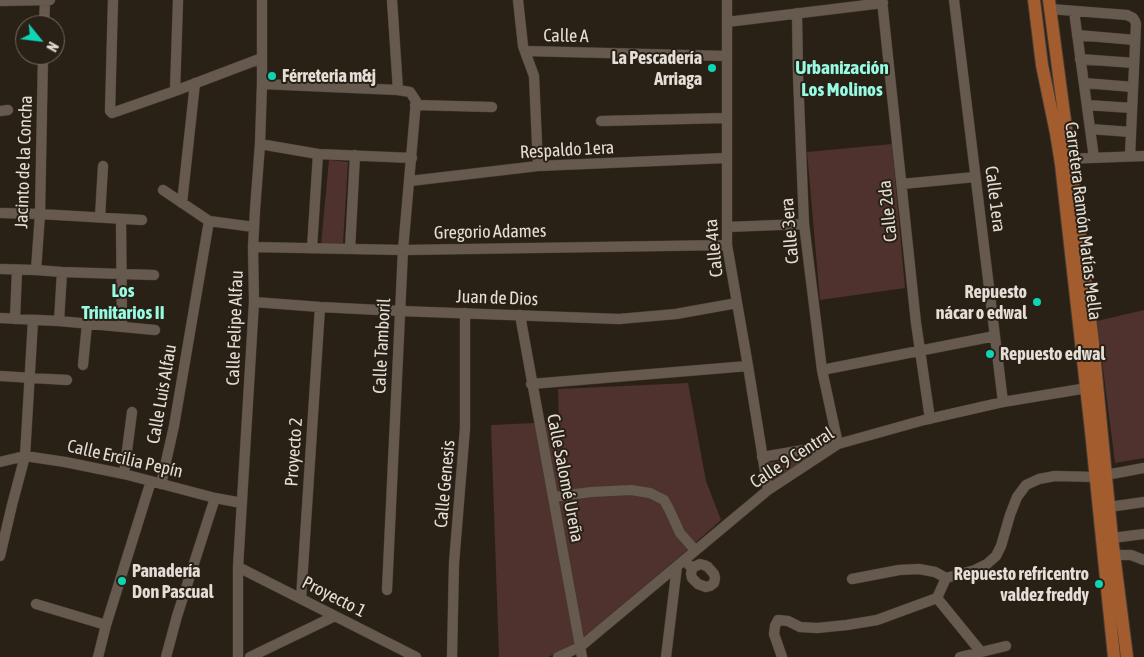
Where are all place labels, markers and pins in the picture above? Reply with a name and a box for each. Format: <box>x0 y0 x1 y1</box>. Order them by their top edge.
place label: La Pescadería Arriaga <box>611 47 702 90</box>
marker: La Pescadería Arriaga <box>706 62 718 74</box>
place label: Férreteria m&j <box>282 65 376 87</box>
marker: Férreteria m&j <box>266 70 278 82</box>
place label: Repuesto nácar o edwal <box>936 281 1027 324</box>
marker: Repuesto nácar o edwal <box>1031 296 1043 308</box>
place label: Repuesto edwal <box>1000 343 1105 365</box>
marker: Repuesto edwal <box>984 348 996 360</box>
place label: Panadería Don Pascual <box>132 560 213 602</box>
place label: Repuesto refricentro valdez freddy <box>954 563 1089 606</box>
marker: Panadería Don Pascual <box>116 575 128 587</box>
marker: Repuesto refricentro valdez freddy <box>1093 578 1105 590</box>

